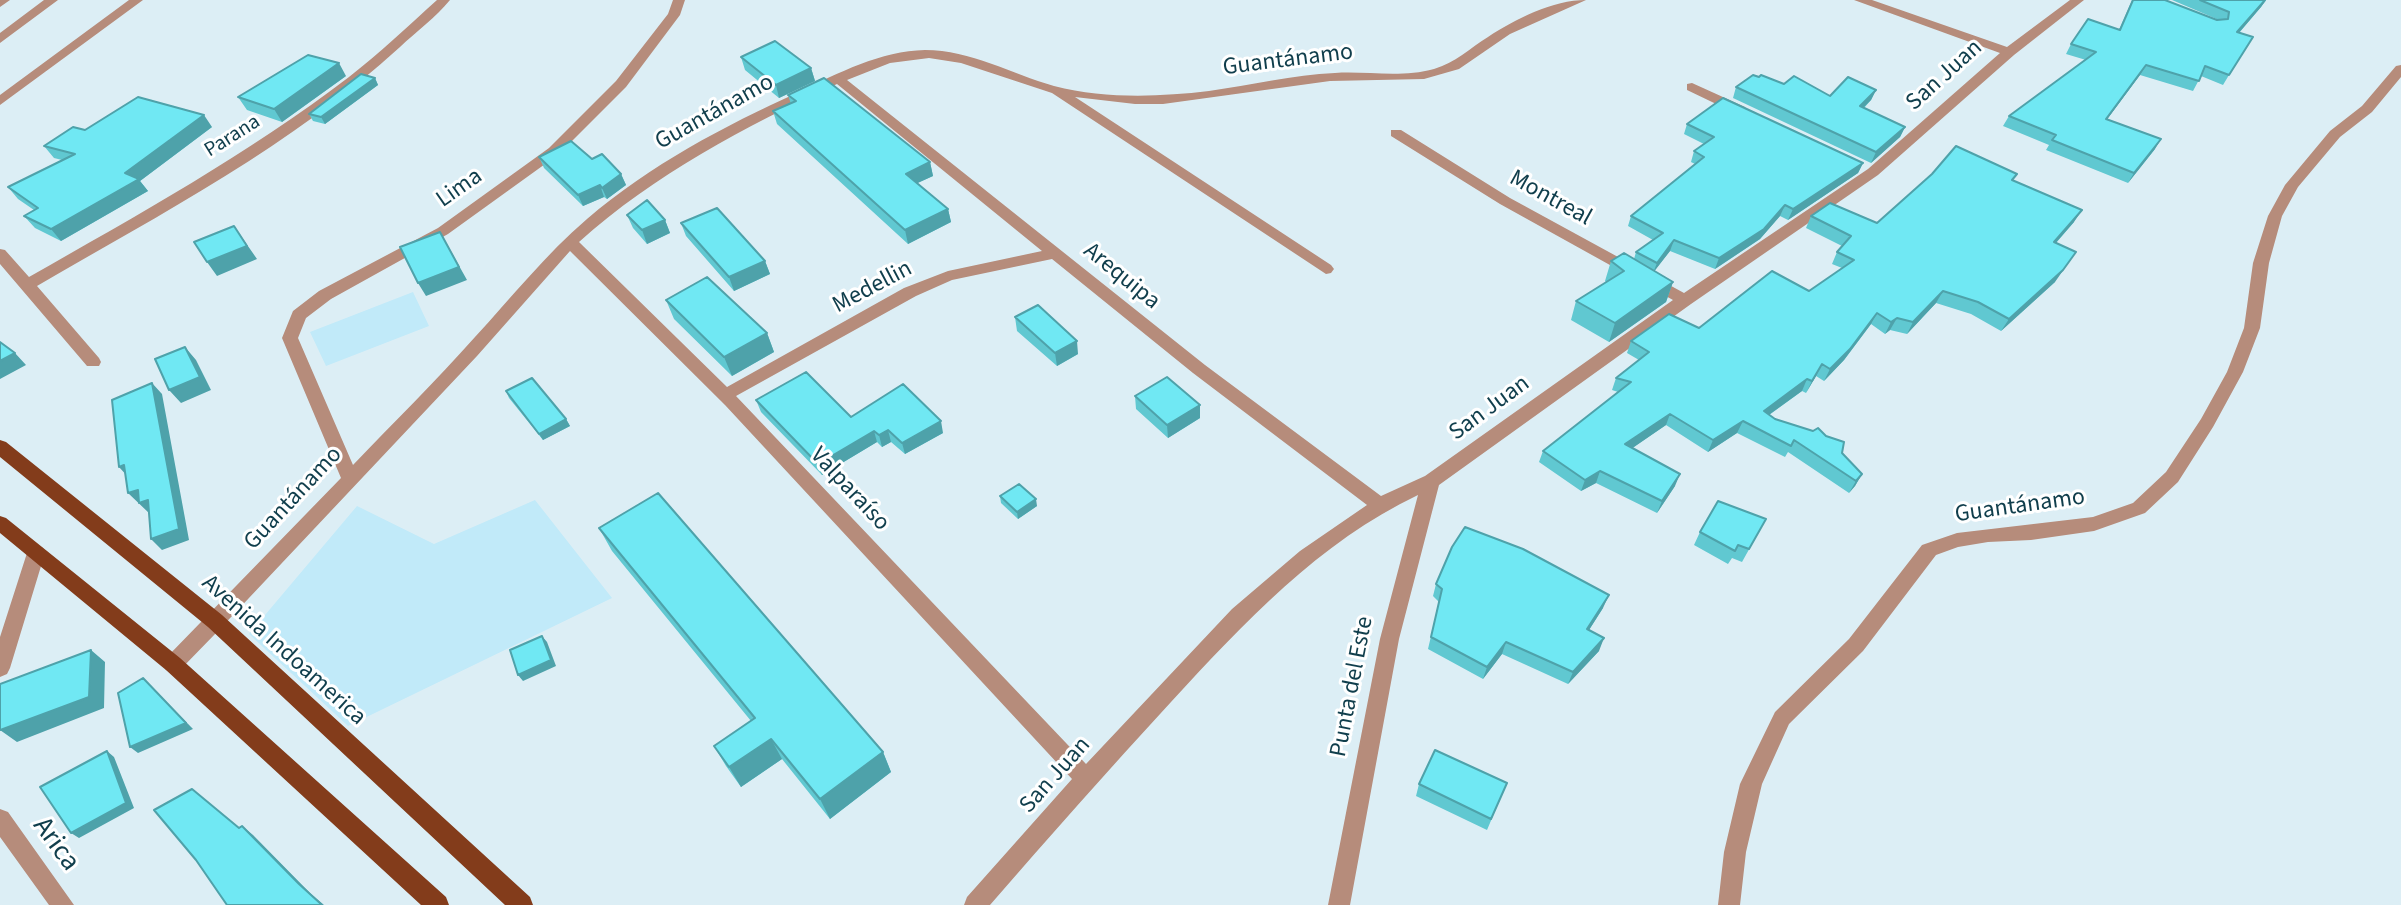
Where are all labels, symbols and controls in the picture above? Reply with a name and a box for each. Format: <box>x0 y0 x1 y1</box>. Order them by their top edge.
street label: San Juan <box>1901 34 1989 118</box>
street label: Guantánamo <box>1221 39 1355 83</box>
street label: Guantánamo <box>651 69 779 157</box>
street label: Parana <box>200 110 266 164</box>
street label: Lima <box>431 163 489 215</box>
street label: Montreal <box>1504 165 1596 233</box>
street label: Arequipa <box>1077 237 1165 317</box>
street label: Medellin <box>828 255 918 321</box>
street label: San Juan <box>1444 370 1536 448</box>
street label: Guantánamo <box>239 441 349 557</box>
street label: Valparaíso <box>803 442 895 538</box>
street label: Guantánamo <box>1953 484 2087 530</box>
street label: Avenida Indoamerica <box>195 570 371 732</box>
street label: Punta del Este <box>1325 614 1381 760</box>
street label: San Juan <box>1014 732 1098 820</box>
street label: Arica <box>24 811 86 879</box>

